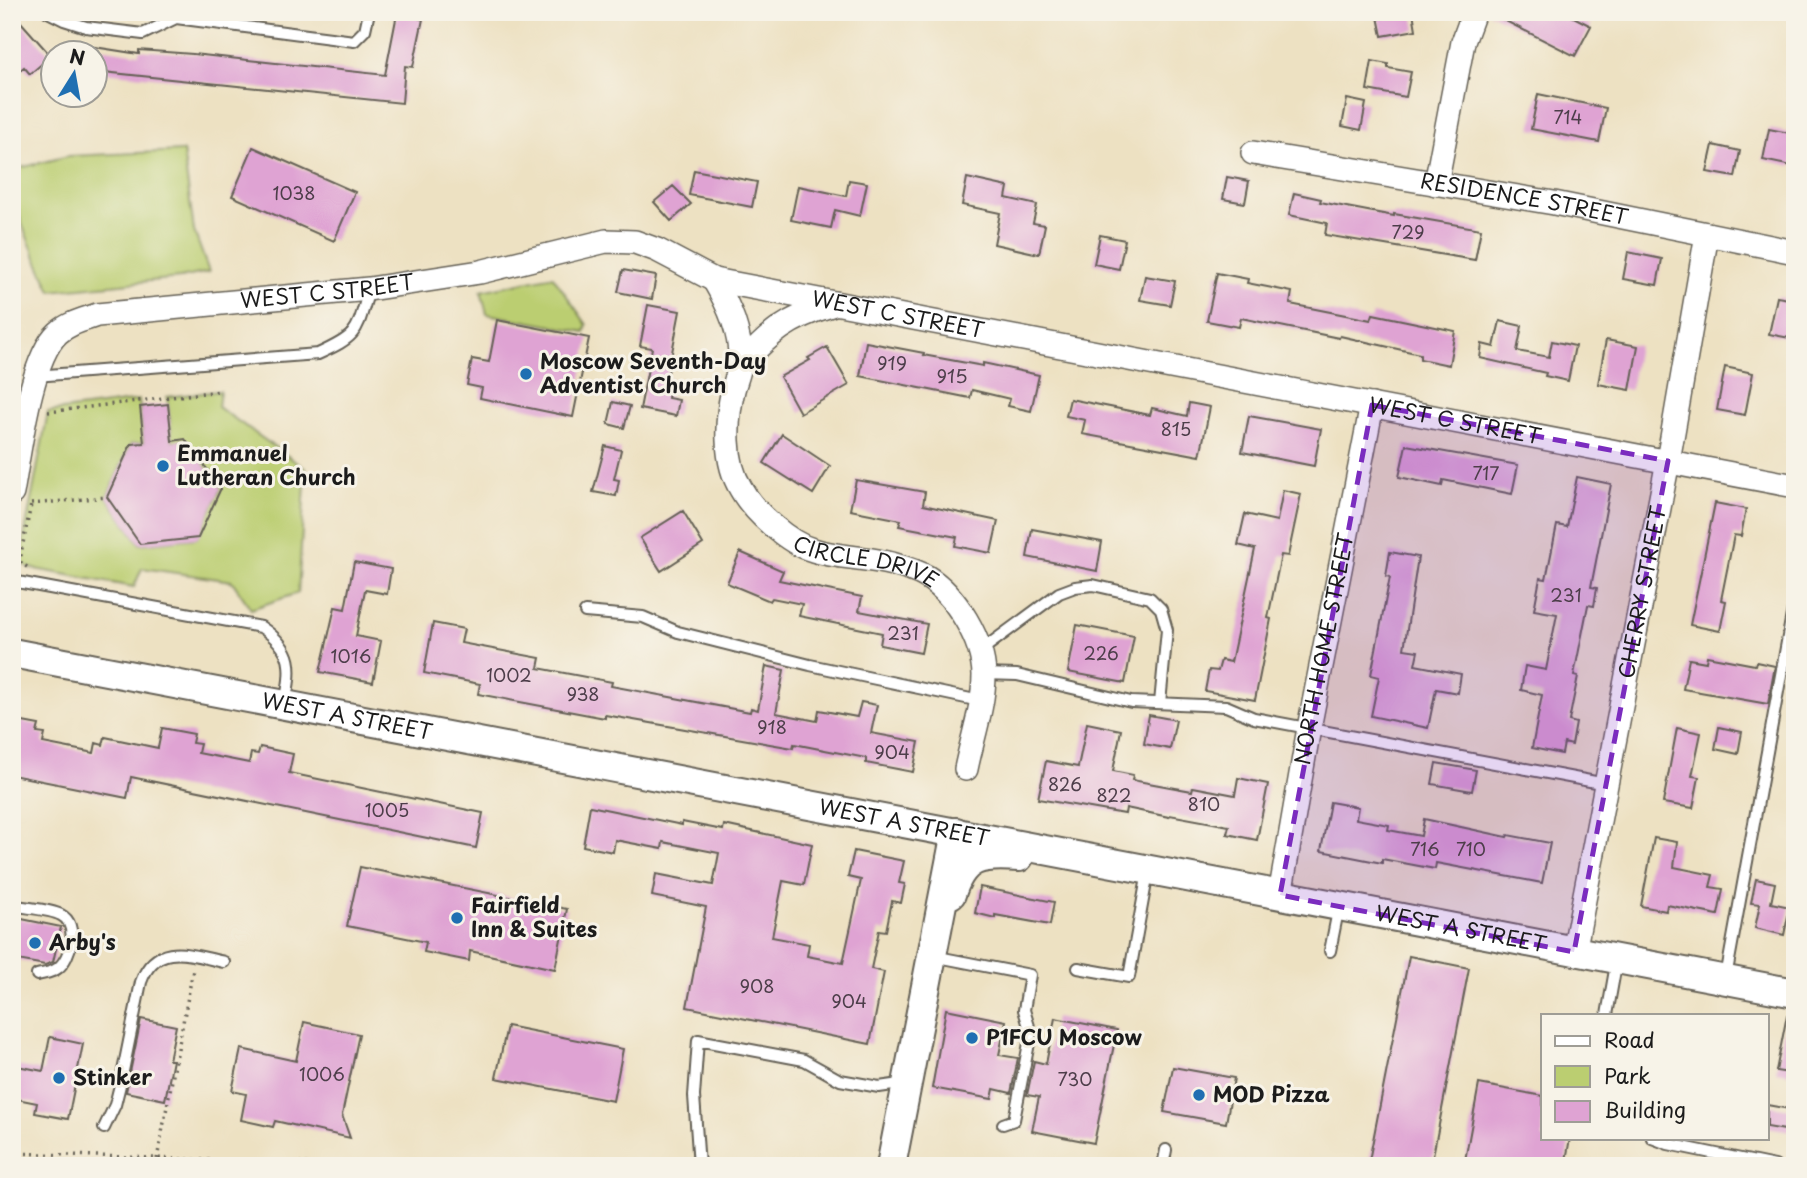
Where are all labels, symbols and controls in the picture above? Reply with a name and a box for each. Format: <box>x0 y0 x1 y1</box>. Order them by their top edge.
north arrow <box>38 38 108 108</box>
text: N <box>67 41 87 72</box>
house number: 714 <box>1554 103 1582 130</box>
street label: RESIDENCE STREET <box>1418 163 1632 232</box>
house number: 1038 <box>273 179 315 206</box>
house number: 729 <box>1392 218 1424 245</box>
street label: WEST C STREET <box>239 264 417 315</box>
street label: WEST C STREET <box>809 281 988 345</box>
place label: Moscow Seventh-Day Adventist Church <box>540 344 766 400</box>
house number: 919 <box>877 349 907 376</box>
house number: 915 <box>937 362 967 389</box>
marker: Moscow Seventh-Day Adventist Church <box>518 366 534 382</box>
street label: WEST C STREET <box>1366 387 1545 451</box>
house number: 815 <box>1161 415 1191 442</box>
place label: Emmanuel Lutheran Church <box>177 436 356 492</box>
marker: Emmanuel Lutheran Church <box>155 458 171 474</box>
house number: 717 <box>1473 459 1500 486</box>
street label: CHERRY STREET <box>1609 503 1673 681</box>
street label: CIRCLE DRIVE <box>788 526 946 595</box>
street label: NORTH HOME STREET <box>1285 530 1361 767</box>
house number: 231 <box>1550 581 1582 608</box>
house number: 231 <box>887 619 919 646</box>
house number: 226 <box>1083 639 1119 666</box>
house number: 1016 <box>331 642 371 669</box>
house number: 1002 <box>486 661 532 688</box>
house number: 938 <box>566 680 600 707</box>
street label: WEST A STREET <box>259 683 436 747</box>
house number: 918 <box>757 713 787 740</box>
house number: 904 <box>874 738 910 765</box>
house number: 826 <box>1048 770 1082 797</box>
house number: 822 <box>1097 781 1131 808</box>
street label: WEST A STREET <box>816 789 993 853</box>
house number: 810 <box>1188 790 1220 817</box>
house number: 1005 <box>365 796 409 823</box>
house number: 716 <box>1410 835 1440 862</box>
house number: 710 <box>1456 835 1486 862</box>
place label: Fairfield Inn & Suites <box>471 888 597 944</box>
street label: WEST A STREET <box>1373 895 1550 959</box>
marker: Fairfield Inn & Suites <box>449 910 465 926</box>
place label: Arby's <box>48 925 116 957</box>
marker: Arby's <box>27 935 43 951</box>
house number: 908 <box>740 972 774 999</box>
house number: 904 <box>831 987 867 1014</box>
legend <box>1541 1014 1769 1140</box>
place label: P1FCU Moscow <box>986 1020 1142 1052</box>
text: Road <box>1604 1023 1655 1055</box>
marker: P1FCU Moscow <box>964 1030 980 1046</box>
text: Park <box>1604 1059 1651 1091</box>
place label: Stinker <box>73 1060 152 1092</box>
house number: 1006 <box>299 1060 345 1087</box>
house number: 730 <box>1058 1065 1092 1092</box>
marker: Stinker <box>51 1070 67 1086</box>
place label: MOD Pizza <box>1213 1077 1329 1109</box>
marker: MOD Pizza <box>1191 1087 1207 1103</box>
text: Building <box>1604 1093 1686 1125</box>

